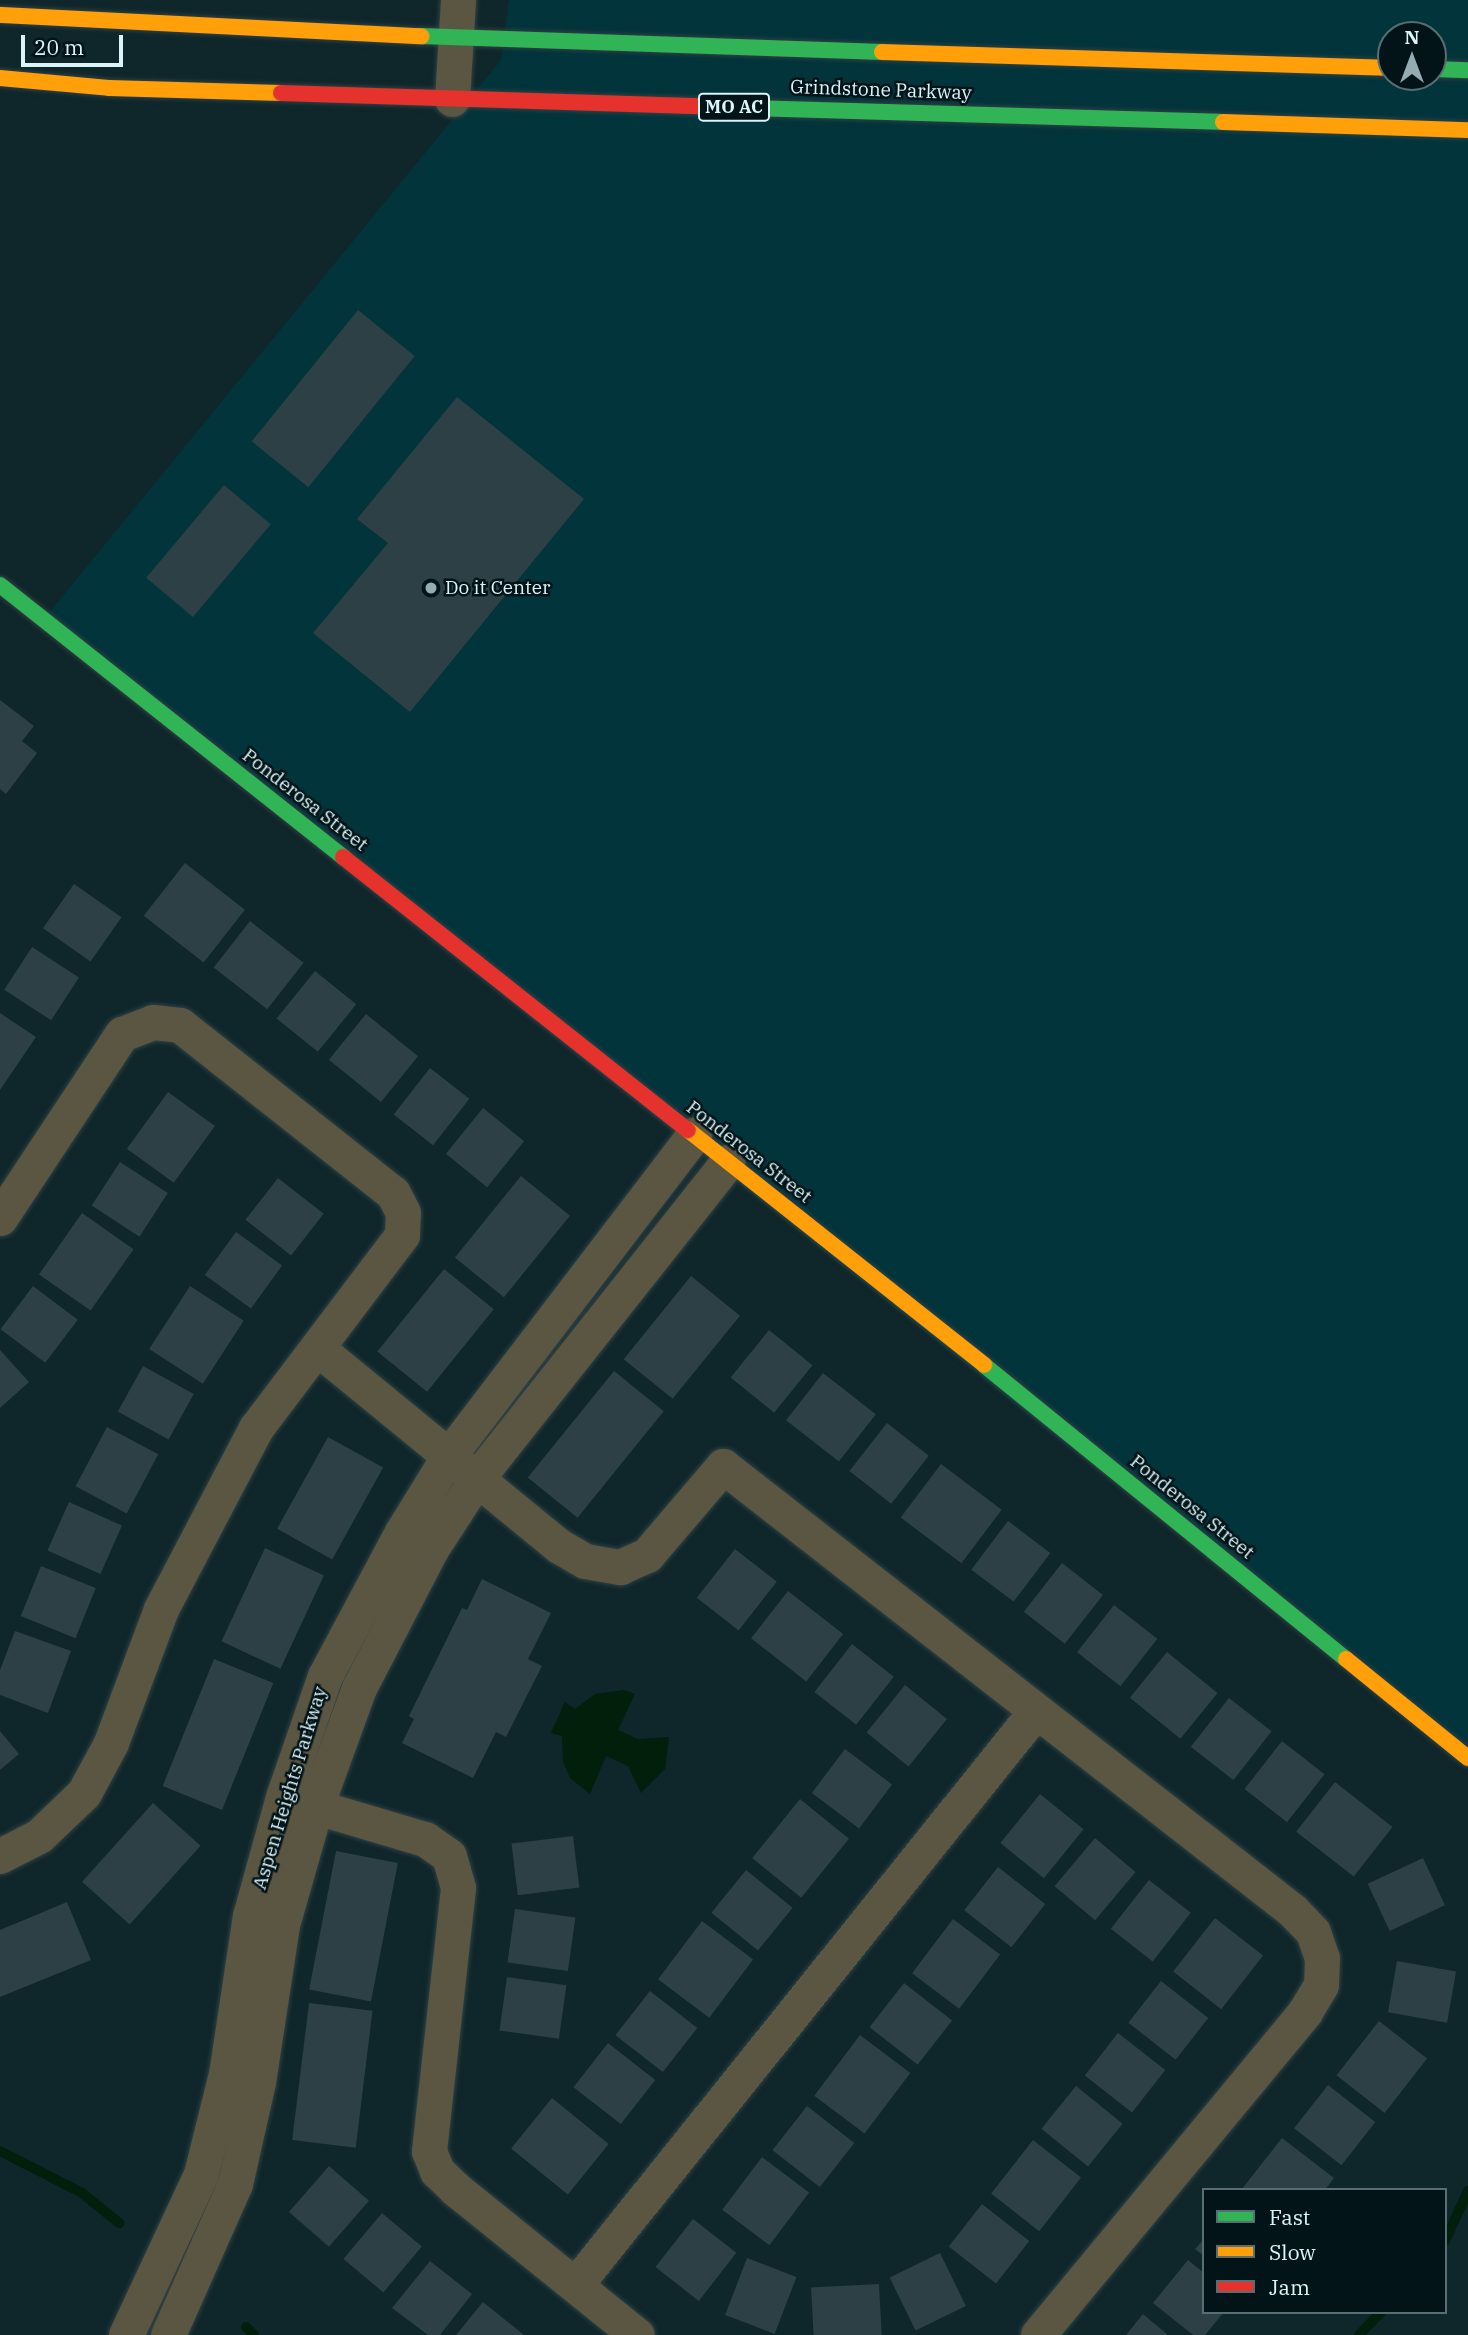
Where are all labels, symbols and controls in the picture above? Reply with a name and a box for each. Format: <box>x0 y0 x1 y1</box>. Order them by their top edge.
scale bar <box>24 21 126 65</box>
north arrow <box>1377 21 1447 91</box>
text: N <box>1404 25 1420 49</box>
text: 20 m <box>34 33 84 61</box>
street label: Grindstone Parkway <box>790 75 972 105</box>
road number: MO AC <box>697 92 771 122</box>
place label: Do it Center <box>445 577 550 599</box>
marker: Do it Center <box>423 580 439 596</box>
street label: Ponderosa Street <box>238 744 372 856</box>
street label: Ponderosa Street <box>682 1096 816 1208</box>
street label: Ponderosa Street <box>1126 1450 1258 1564</box>
street label: Aspen Heights Parkway <box>248 1684 332 1892</box>
legend <box>1202 2188 1447 2314</box>
text: Fast <box>1269 2203 1310 2231</box>
text: Slow <box>1269 2238 1316 2266</box>
text: Jam <box>1269 2273 1310 2301</box>

